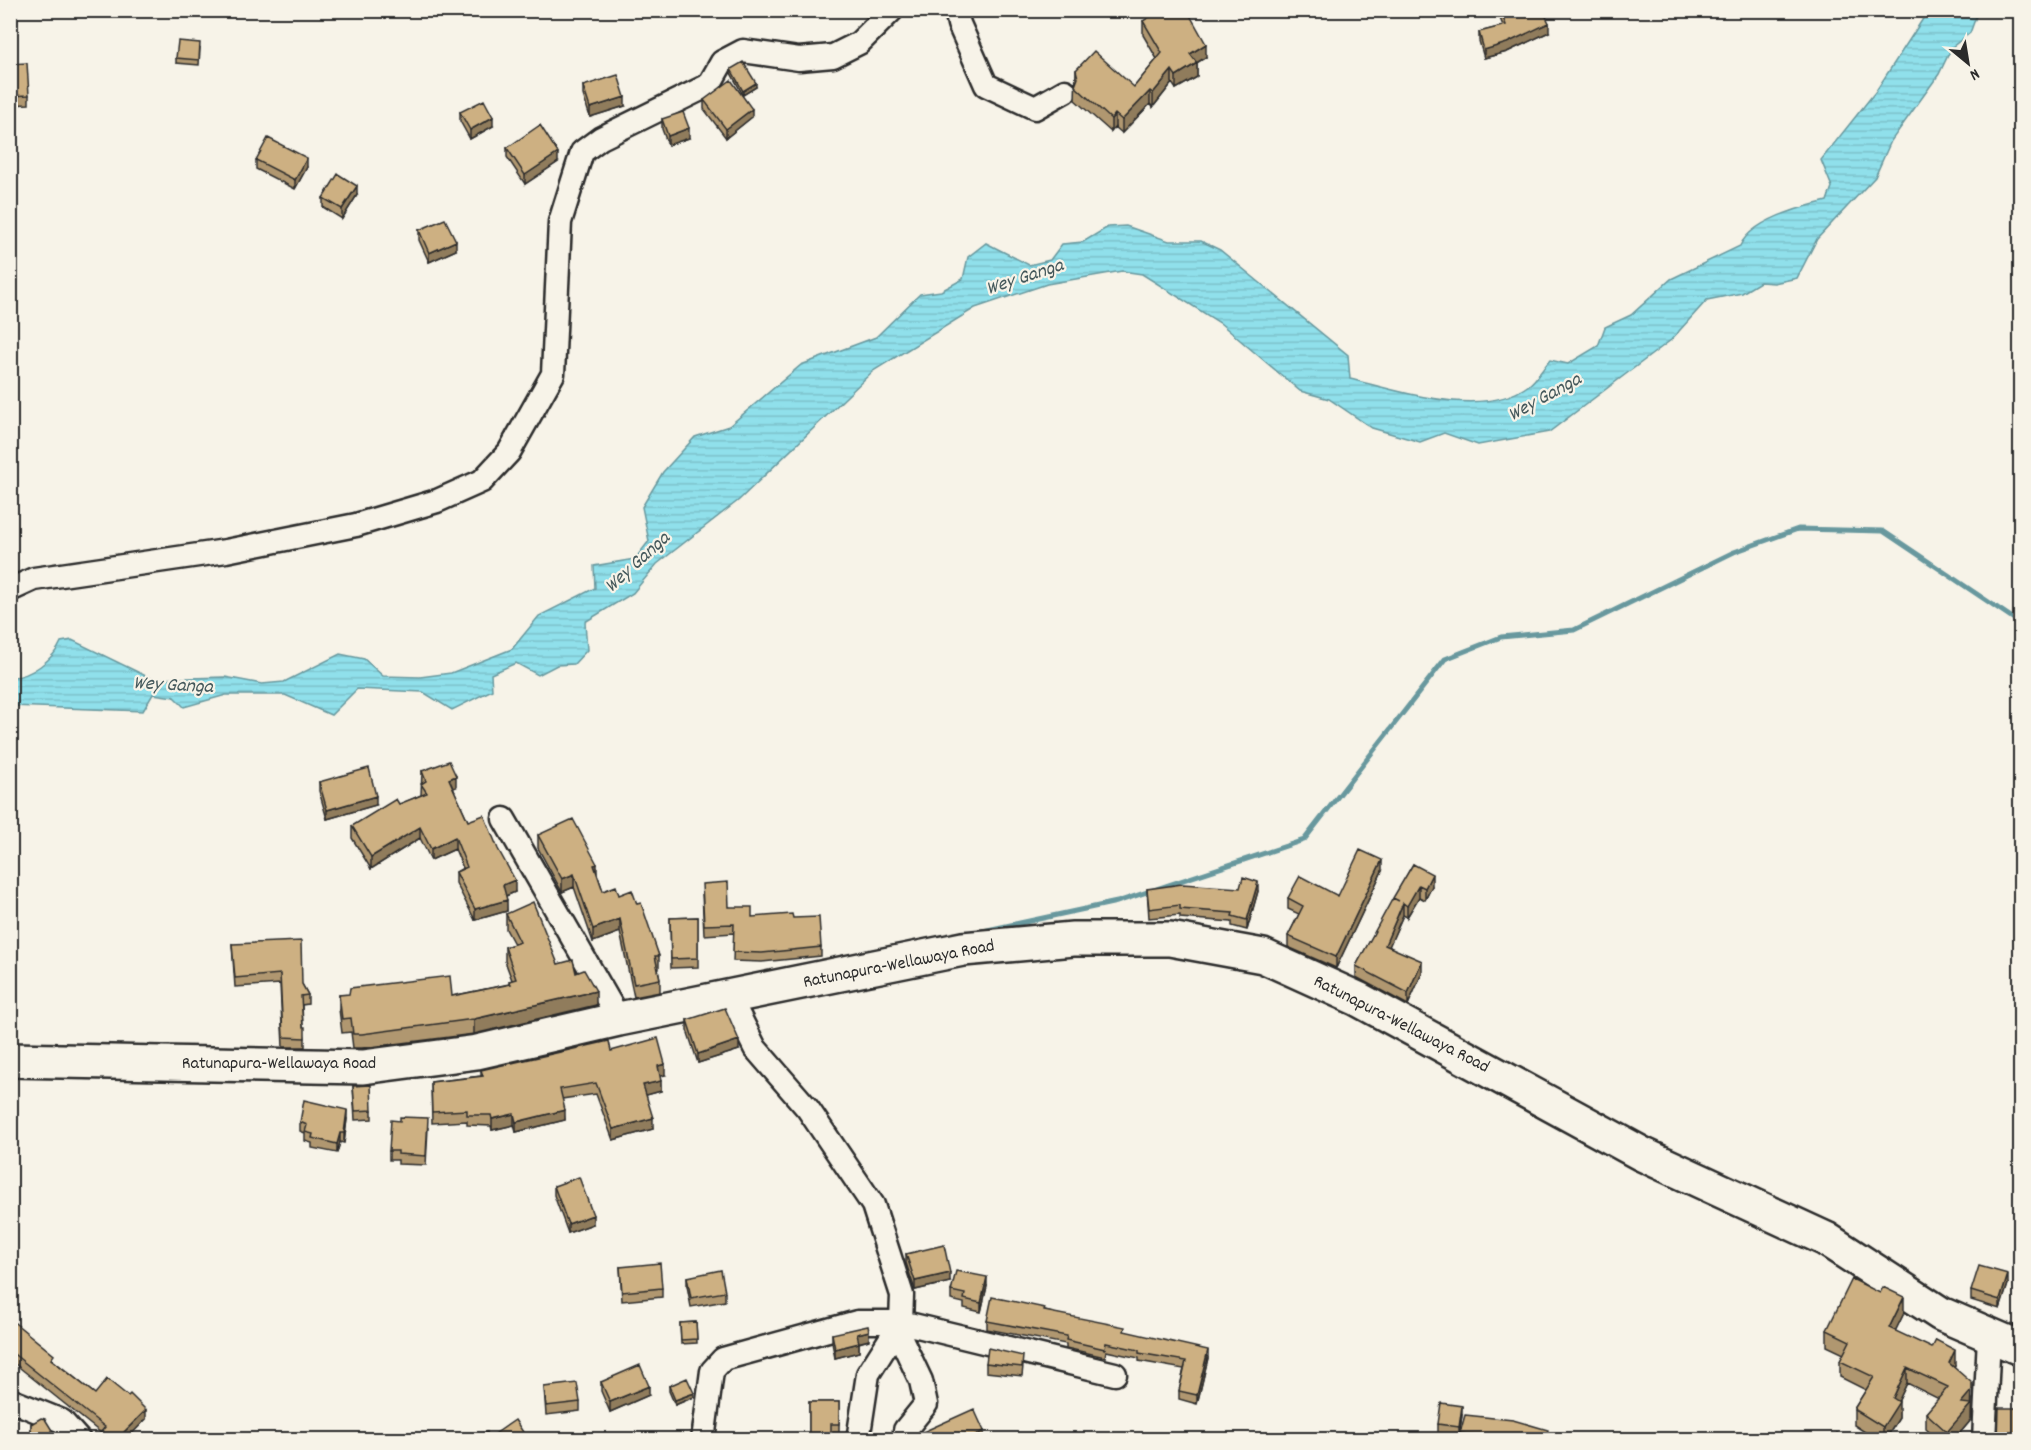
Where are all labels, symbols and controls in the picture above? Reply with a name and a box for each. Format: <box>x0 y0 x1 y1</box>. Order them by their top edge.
north arrow <box>1938 33 1998 93</box>
text: N <box>1965 62 1983 86</box>
water label: Wey Ganga <box>983 252 1069 304</box>
water label: Wey Ganga <box>1503 366 1588 430</box>
water label: Wey Ganga <box>599 525 678 600</box>
water label: Wey Ganga <box>132 670 215 702</box>
street label: Ratunapura-Wellawaya Road <box>801 934 997 996</box>
street label: Ratunapura-Wellawaya Road <box>1309 970 1493 1080</box>
street label: Ratunapura-Wellawaya Road <box>182 1052 376 1077</box>

